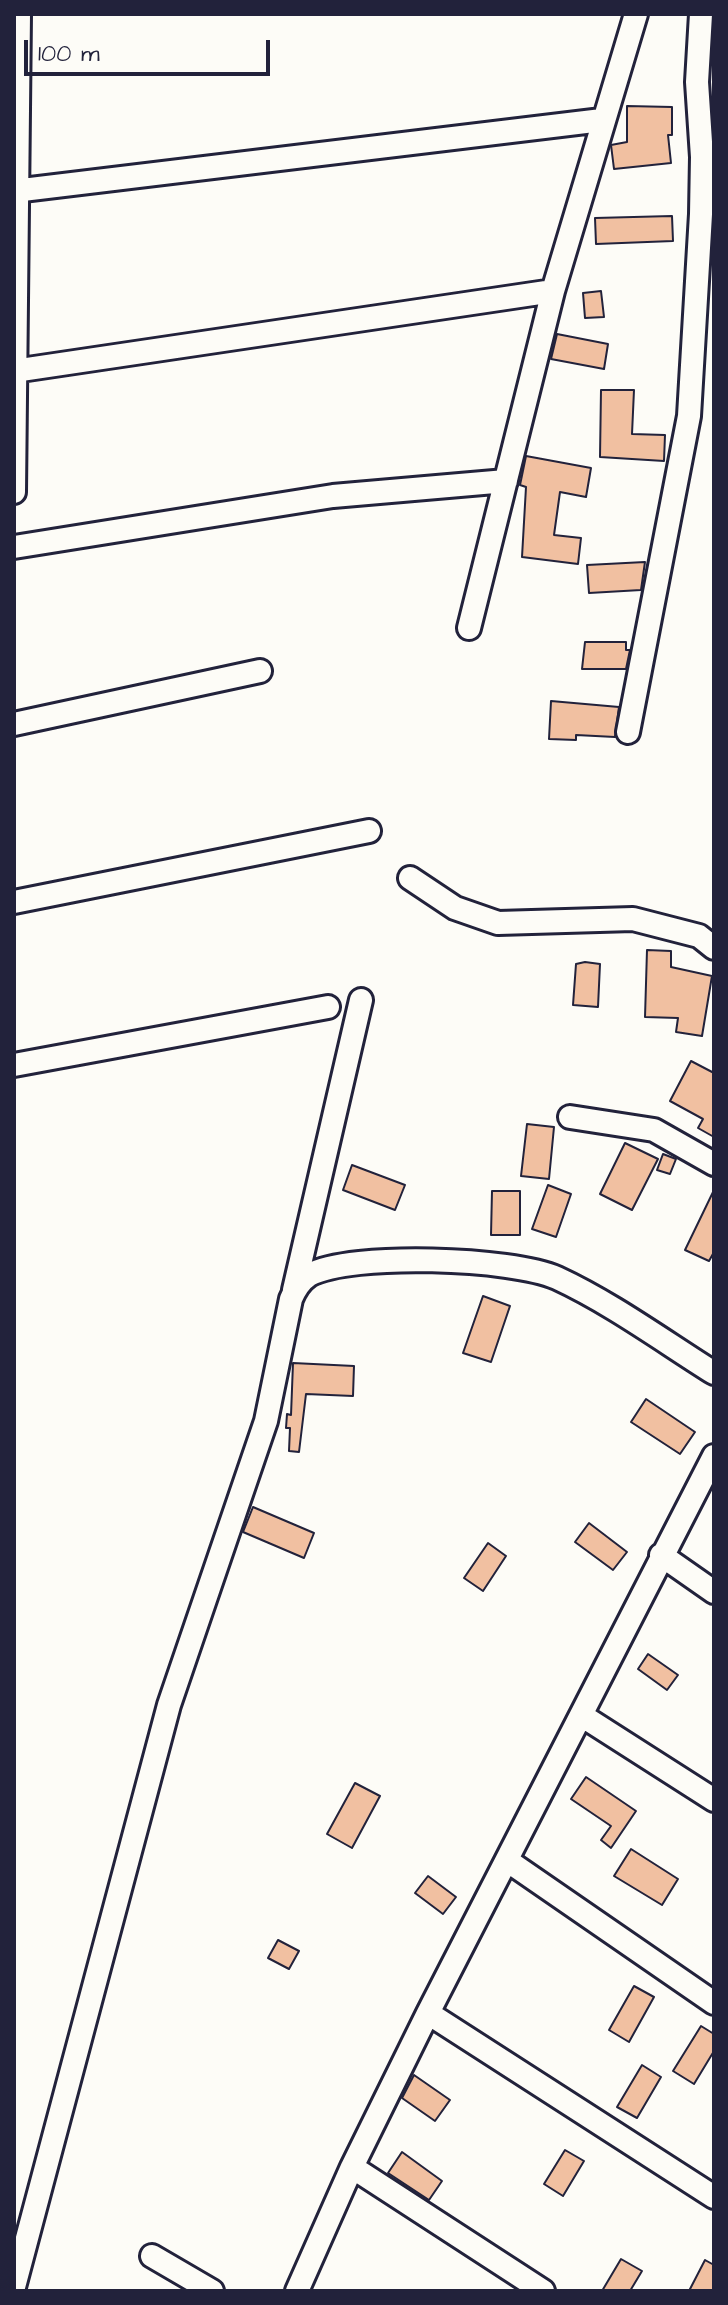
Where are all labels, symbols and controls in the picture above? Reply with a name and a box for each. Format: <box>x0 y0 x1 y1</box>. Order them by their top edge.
scale bar <box>28 24 274 74</box>
text: 100 m <box>38 37 100 71</box>

